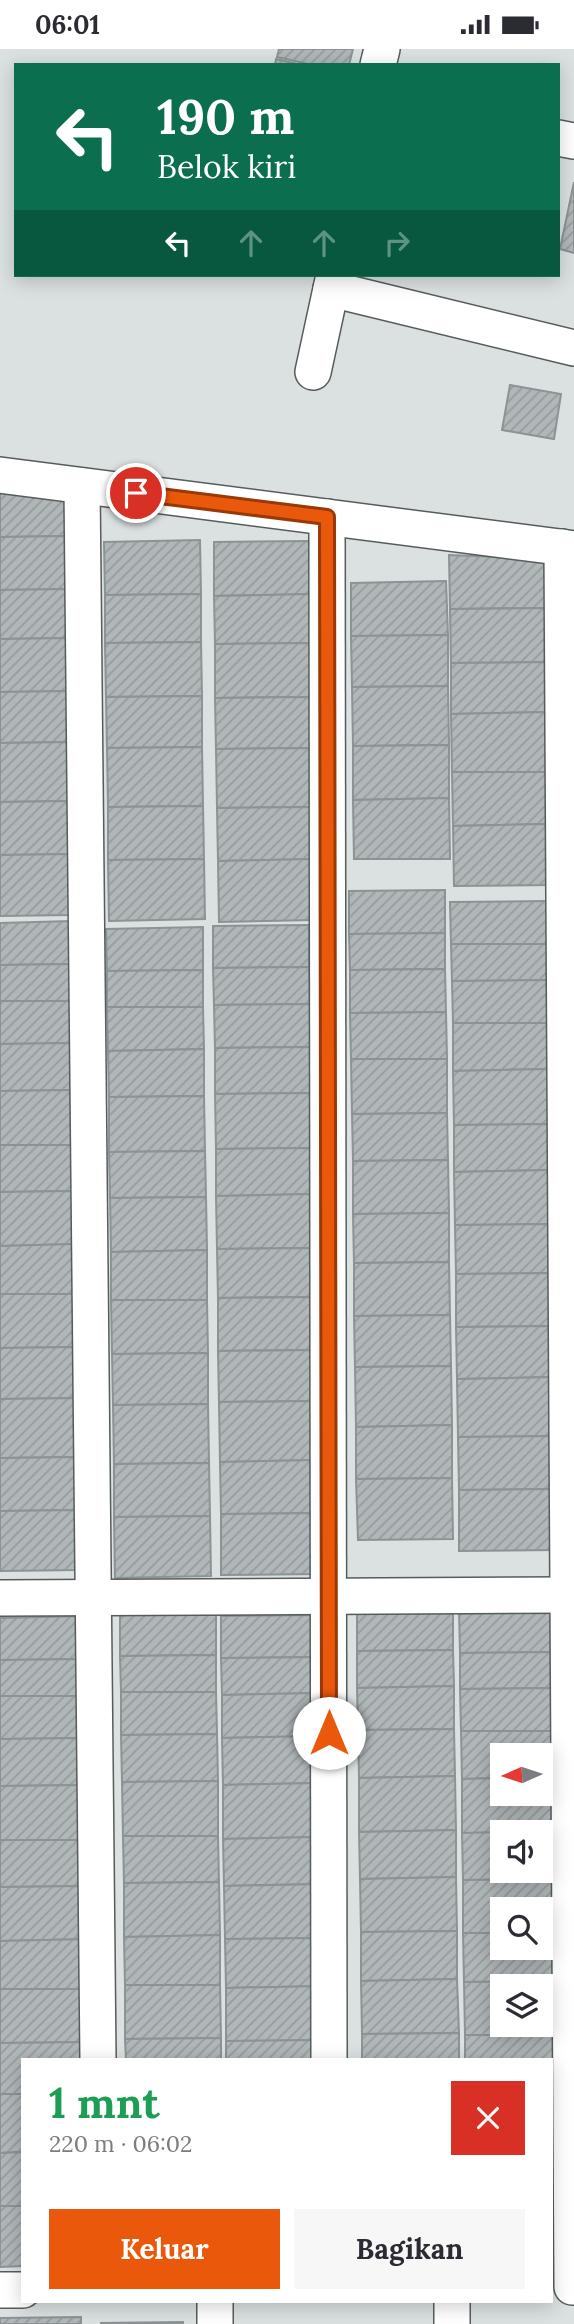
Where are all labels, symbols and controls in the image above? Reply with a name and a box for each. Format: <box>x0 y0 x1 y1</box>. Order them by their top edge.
text: 06:01 <box>35 8 100 41</box>
text: 190 m <box>157 85 294 147</box>
icon: left <box>42 91 133 182</box>
text: Belok kiri <box>157 146 296 187</box>
icon: left <box>159 224 197 262</box>
icon: ahead <box>232 224 270 262</box>
icon: ahead <box>305 224 343 262</box>
icon: right <box>378 224 416 262</box>
pin <box>106 463 166 523</box>
icon: arrive <box>117 474 155 512</box>
position arrow <box>292 1696 366 1770</box>
north arrow <box>490 1743 553 1806</box>
map controls <box>490 1743 553 2037</box>
button: sound <box>490 1820 553 1883</box>
button: search <box>490 1897 553 1960</box>
button: layers <box>490 1974 553 2037</box>
text: 1 mnt <box>49 2076 160 2130</box>
button: close <box>451 2081 525 2155</box>
text: 220 m · 06:02 <box>49 2129 192 2158</box>
button: Keluar <box>49 2209 280 2289</box>
button: Bagikan <box>294 2209 525 2289</box>

